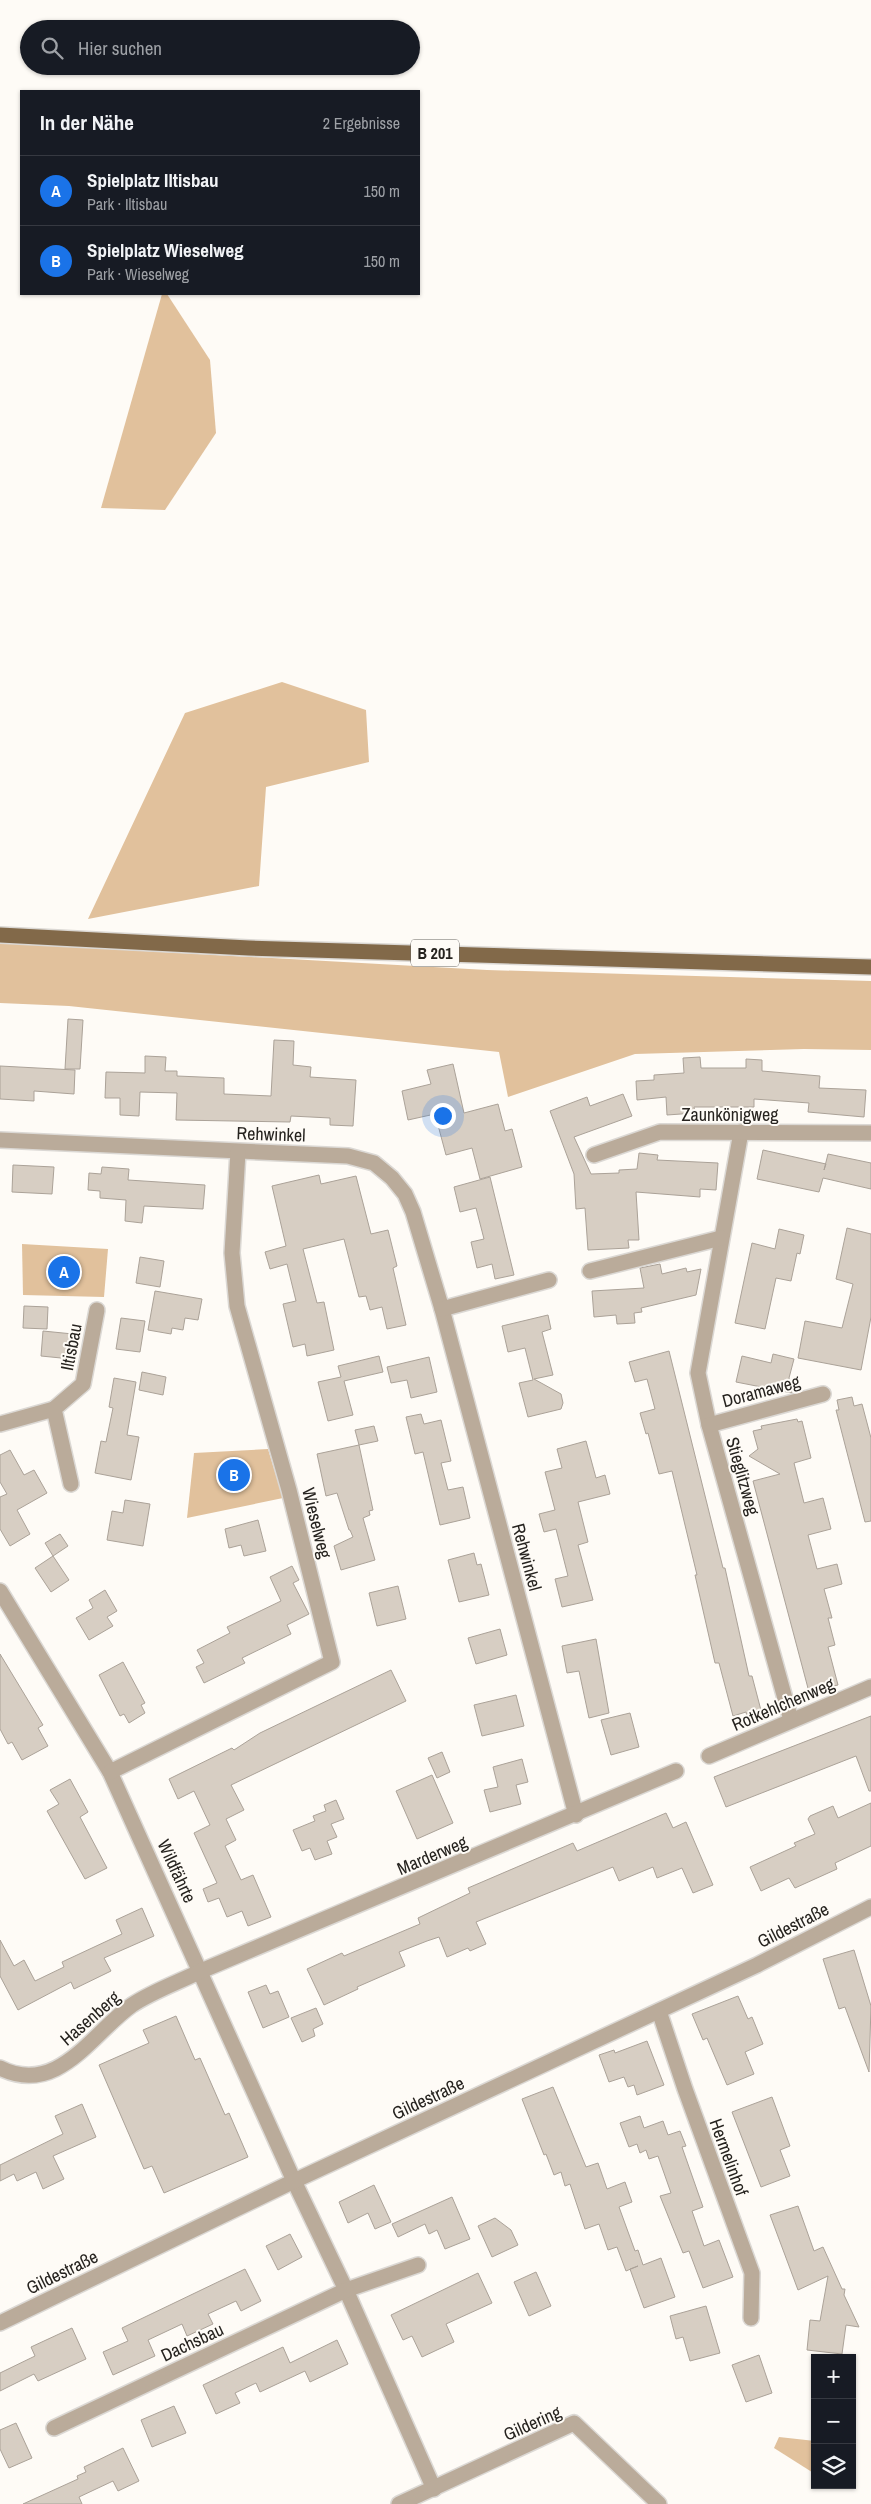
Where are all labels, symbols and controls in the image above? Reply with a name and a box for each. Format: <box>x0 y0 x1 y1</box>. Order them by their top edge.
search box <box>20 20 420 75</box>
icon: search <box>38 34 66 62</box>
text: Hier suchen <box>78 35 162 61</box>
text: In der Nähe <box>40 108 134 137</box>
text: 2 Ergebnisse <box>323 112 400 134</box>
text: Spielplatz Iltisbau <box>87 167 219 193</box>
text: A <box>51 180 61 202</box>
text: 150 m <box>364 180 400 202</box>
text: Park · Iltisbau <box>87 193 167 215</box>
text: Spielplatz Wieselweg <box>87 237 244 263</box>
text: B <box>51 250 61 272</box>
text: 150 m <box>364 250 400 272</box>
text: Park · Wieselweg <box>87 263 189 285</box>
road number: B 201 <box>411 940 459 966</box>
street label: Zaunkönigweg <box>682 1102 779 1127</box>
your location <box>430 1103 456 1129</box>
street label: Rehwinkel <box>236 1120 306 1148</box>
pin: A <box>48 1253 80 1291</box>
street label: Iltisbau <box>54 1321 88 1373</box>
street label: Doramaweg <box>719 1368 803 1413</box>
street label: Stieglitzweg <box>720 1434 766 1519</box>
pin: B <box>218 1456 250 1494</box>
street label: Wieselweg <box>296 1485 338 1562</box>
street label: Rehwinkel <box>506 1520 548 1594</box>
street label: Rotkehlchenweg <box>728 1671 839 1737</box>
street label: Marderweg <box>393 1829 472 1881</box>
street label: Wildfährte <box>151 1835 203 1907</box>
street label: Gildestraße <box>753 1896 833 1954</box>
street label: Hasenberg <box>55 1984 126 2051</box>
street label: Gildestraße <box>388 2070 468 2126</box>
street label: Hermelinhof <box>704 2115 755 2200</box>
street label: Gildestraße <box>22 2244 102 2300</box>
street label: Dachsbau <box>157 2317 227 2367</box>
map controls <box>811 2354 856 2489</box>
button: + <box>811 2354 856 2399</box>
street label: Gildering <box>499 2399 566 2447</box>
button: − <box>811 2399 856 2444</box>
button: layers <box>811 2444 856 2489</box>

